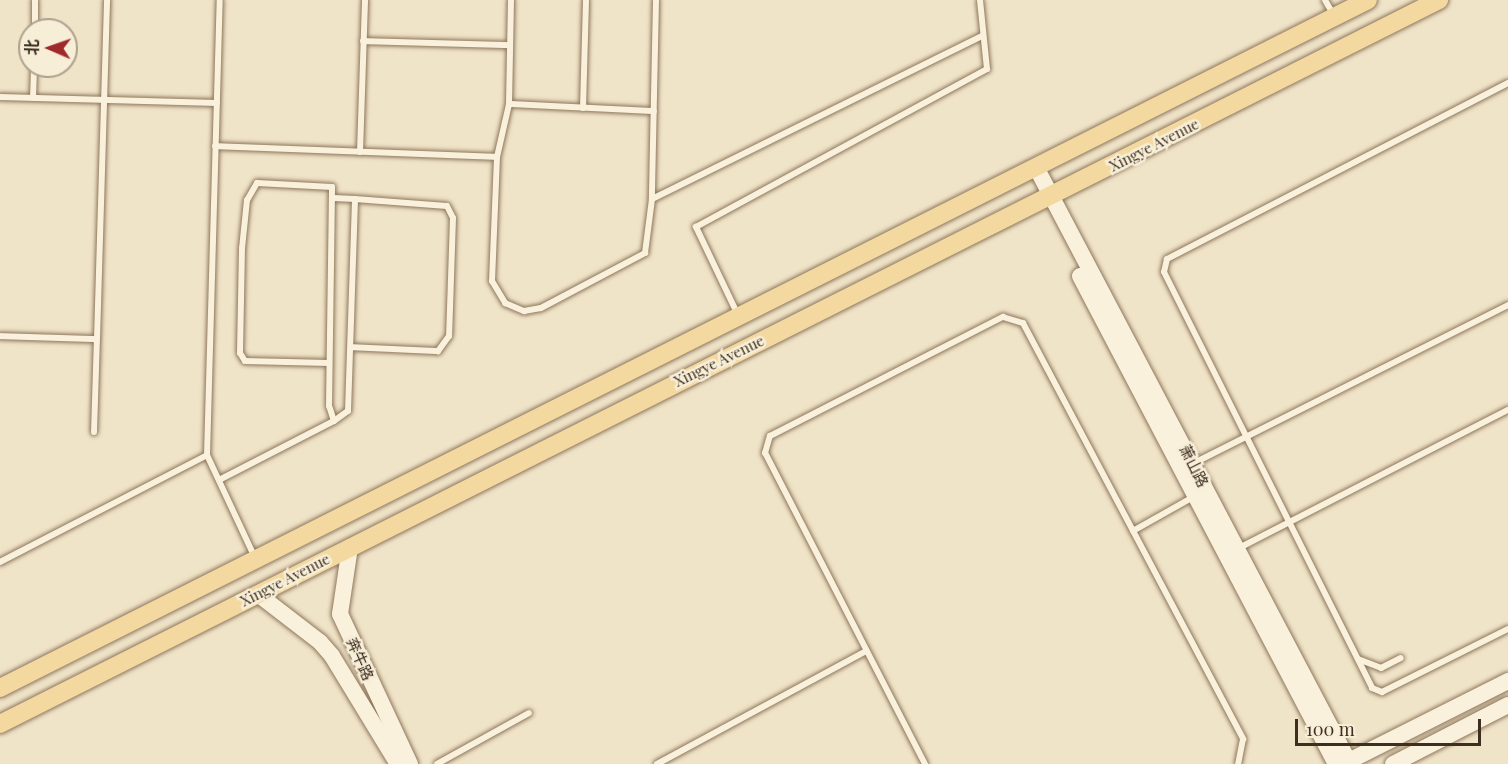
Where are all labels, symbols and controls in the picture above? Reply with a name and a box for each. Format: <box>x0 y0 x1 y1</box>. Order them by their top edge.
north arrow <box>18 18 78 78</box>
text: 北 <box>21 39 42 56</box>
street label: Xingye Avenue <box>1106 115 1202 175</box>
street label: Xingye Avenue <box>671 331 767 391</box>
street label: 萧山路 <box>1176 442 1212 490</box>
street label: Xingye Avenue <box>237 550 333 610</box>
street label: 奔牛路 <box>343 635 377 683</box>
scale bar <box>1298 707 1484 745</box>
text: 100 m <box>1306 717 1355 741</box>

